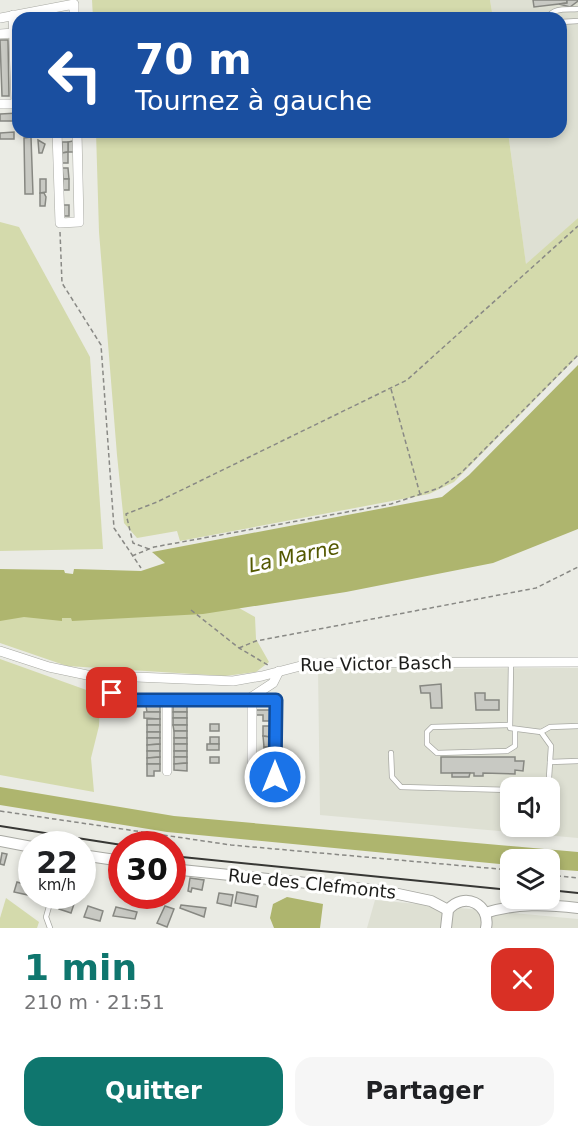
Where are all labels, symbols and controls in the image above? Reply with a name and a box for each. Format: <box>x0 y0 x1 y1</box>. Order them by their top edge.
text: 70 m <box>135 35 252 84</box>
icon: left <box>36 36 114 114</box>
text: Tournez à gauche <box>135 85 372 116</box>
water label: La Marne <box>246 535 342 577</box>
street label: Rue Victor Basch <box>300 652 452 675</box>
pin <box>86 667 137 718</box>
icon: arrive <box>95 676 128 709</box>
position arrow <box>243 745 307 809</box>
map controls <box>500 777 560 909</box>
button: sound <box>500 777 560 837</box>
speed limit sign: 30 <box>108 831 186 909</box>
text: 22 <box>36 845 78 880</box>
button: layers <box>500 849 560 909</box>
street label: Rue des Clefmonts <box>227 864 397 903</box>
text: km/h <box>38 876 76 894</box>
text: 1 min <box>24 947 137 988</box>
button: close <box>491 948 554 1011</box>
text: 210 m · 21:51 <box>24 990 165 1014</box>
button: Quitter <box>24 1057 283 1126</box>
button: Partager <box>295 1057 554 1126</box>

